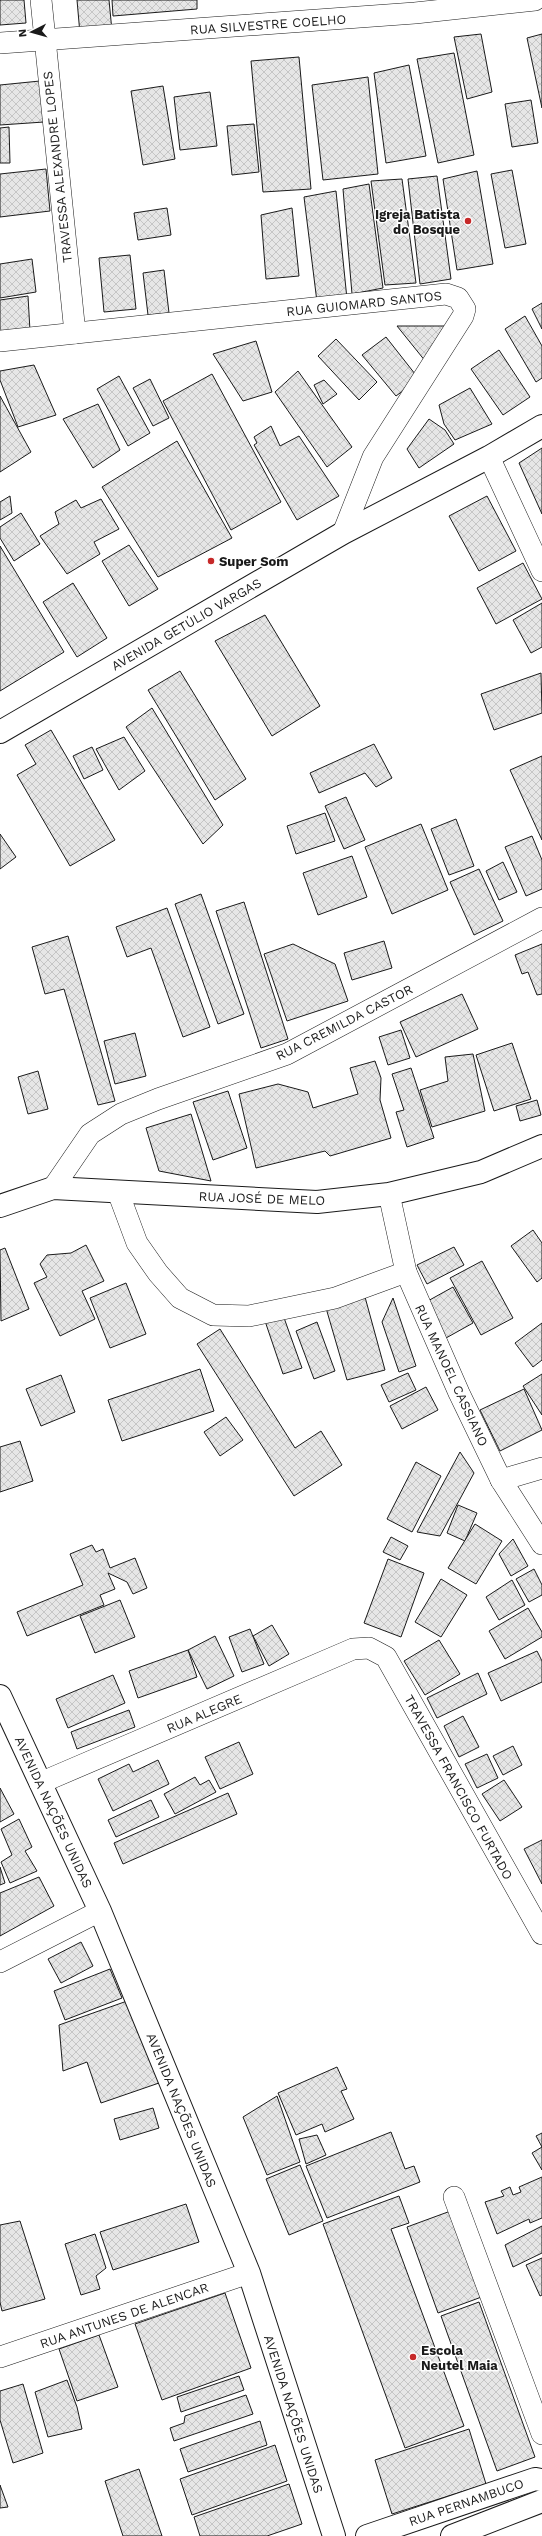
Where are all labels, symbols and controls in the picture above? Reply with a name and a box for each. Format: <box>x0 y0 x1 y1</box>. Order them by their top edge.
north arrow <box>12 12 52 52</box>
street label: RUA SILVESTRE COELHO <box>189 12 347 37</box>
text: N <box>16 28 29 38</box>
street label: TRAVESSA ALEXANDRE LOPES <box>40 71 75 263</box>
place label: Igreja Batista do Bosque <box>375 207 460 237</box>
marker: Igreja Batista do Bosque <box>463 216 473 226</box>
street label: RUA GUIOMARD SANTOS <box>286 288 443 319</box>
place label: Super Som <box>219 554 289 569</box>
marker: Super Som <box>206 556 216 566</box>
street label: AVENIDA GETÚLIO VARGAS <box>109 575 264 674</box>
street label: RUA CREMILDA CASTOR <box>273 981 415 1064</box>
street label: RUA JOSÉ DE MELO <box>198 1188 326 1208</box>
street label: RUA MANOEL CASSIANO <box>412 1302 491 1449</box>
street label: RUA ALEGRE <box>164 1691 244 1736</box>
street label: TRAVESSA FRANCISCO FURTADO <box>401 1692 516 1882</box>
street label: AVENIDA NAÇÕES UNIDAS <box>12 1734 95 1890</box>
street label: AVENIDA NAÇÕES UNIDAS <box>144 2031 219 2190</box>
street label: RUA ANTUNES DE ALENCAR <box>38 2279 211 2351</box>
street label: AVENIDA NAÇÕES UNIDAS <box>261 2333 326 2495</box>
place label: Escola Neutel Maia <box>421 2343 498 2373</box>
marker: Escola Neutel Maia <box>408 2352 418 2362</box>
street label: RUA PERNAMBUCO <box>407 2476 526 2529</box>

